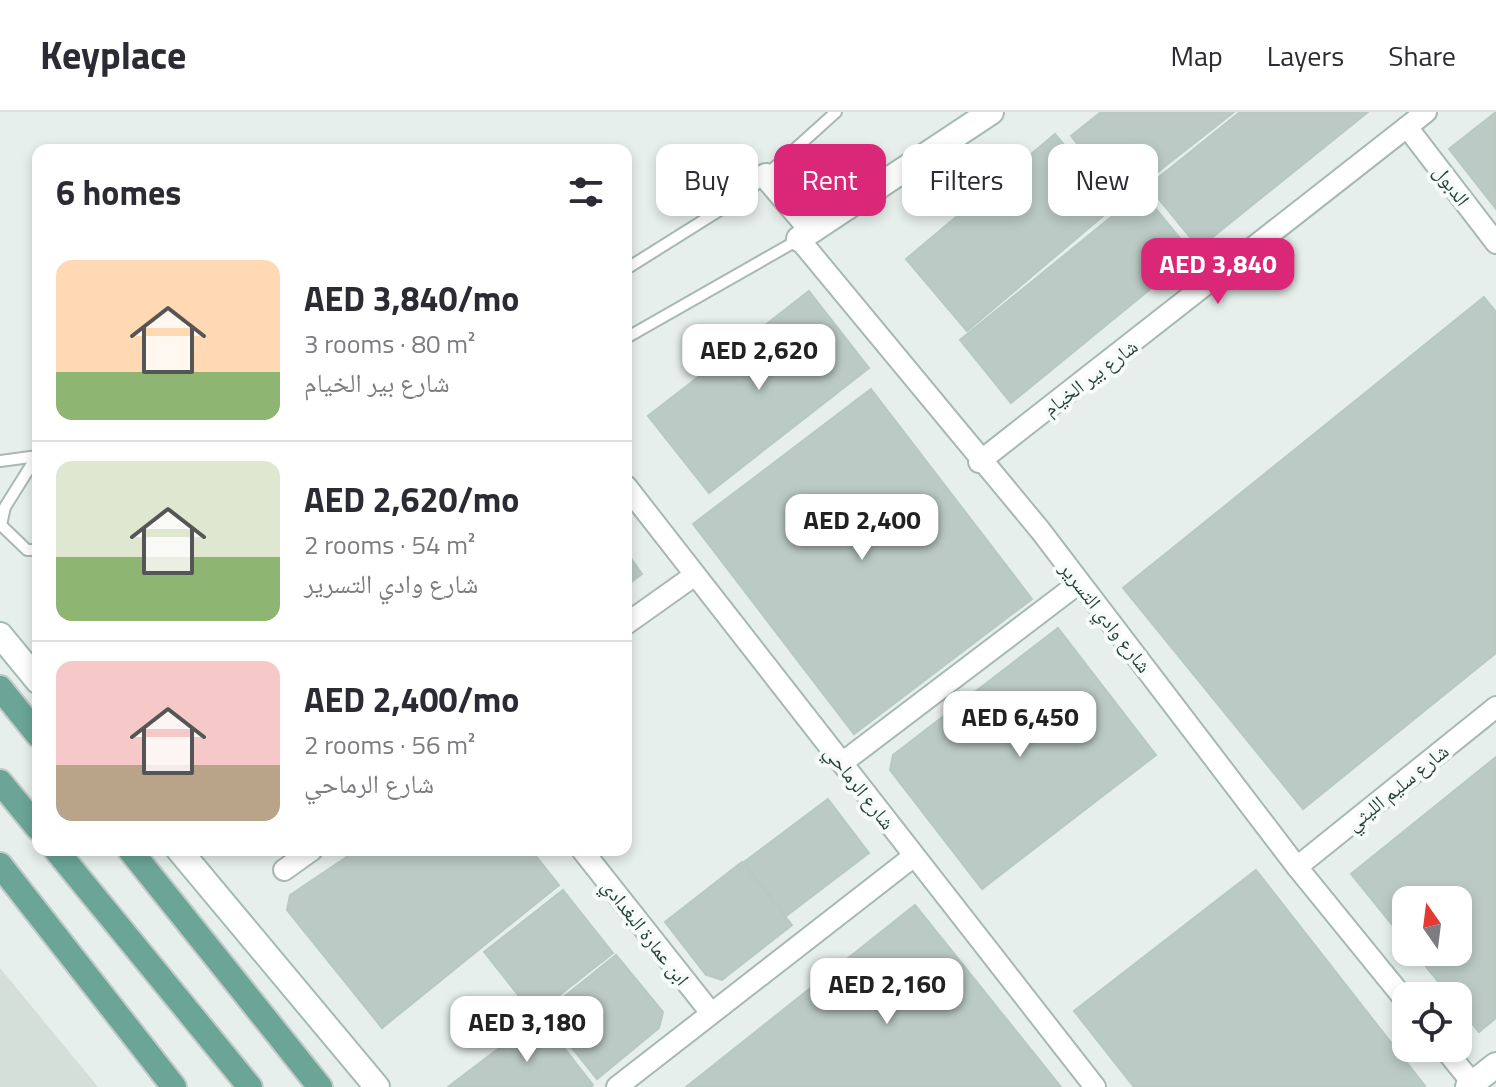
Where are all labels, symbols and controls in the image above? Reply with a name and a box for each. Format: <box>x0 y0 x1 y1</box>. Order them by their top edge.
text: Keyplace <box>40 26 187 84</box>
text: Map <box>1170 34 1223 77</box>
text: Layers <box>1267 34 1344 77</box>
text: Share <box>1388 34 1456 77</box>
chip: Buy <box>656 144 758 216</box>
chip: Rent <box>774 144 886 216</box>
chip: Filters <box>902 144 1032 216</box>
chip: New <box>1048 144 1158 216</box>
street label: الدبول <box>1426 158 1478 212</box>
text: 6 homes <box>56 166 181 218</box>
icon: filters <box>564 170 608 214</box>
pin: AED 3,840 <box>1126 238 1310 306</box>
text: AED 3,840 <box>1159 244 1277 283</box>
text: AED 3,840/mo <box>304 272 519 324</box>
icon: home <box>120 292 216 388</box>
text: 3 rooms · 80 m² <box>304 324 475 363</box>
pin: AED 2,620 <box>667 324 851 392</box>
text: AED 2,620 <box>700 330 818 369</box>
street label: شارع بير الخيام <box>1036 331 1144 423</box>
text: شارع بير الخيام <box>304 363 450 402</box>
text: AED 2,620/mo <box>304 473 519 525</box>
icon: home <box>120 493 216 589</box>
pin: AED 2,400 <box>770 494 954 562</box>
text: AED 2,400 <box>803 500 921 539</box>
text: 2 rooms · 54 m² <box>304 525 475 564</box>
street label: شارع وادي التسرير <box>1051 554 1159 680</box>
text: شارع وادي التسرير <box>304 564 478 603</box>
text: AED 2,400/mo <box>304 673 519 725</box>
pin: AED 6,450 <box>928 691 1112 759</box>
icon: home <box>120 693 216 789</box>
text: AED 6,450 <box>961 697 1079 736</box>
text: 2 rooms · 56 m² <box>304 725 475 764</box>
street label: شارع سليم الليثي <box>1339 736 1456 839</box>
street label: شارع الرماحي <box>816 738 903 837</box>
text: شارع الرماحي <box>304 764 434 803</box>
street label: ابن عمارة البغدادي <box>594 872 698 993</box>
north arrow <box>1392 886 1472 966</box>
map controls <box>1392 886 1472 1062</box>
pin: AED 2,160 <box>795 958 979 1026</box>
text: AED 2,160 <box>828 964 946 1003</box>
button: locate <box>1392 982 1472 1062</box>
pin: AED 3,180 <box>435 996 619 1064</box>
text: AED 3,180 <box>468 1002 586 1041</box>

